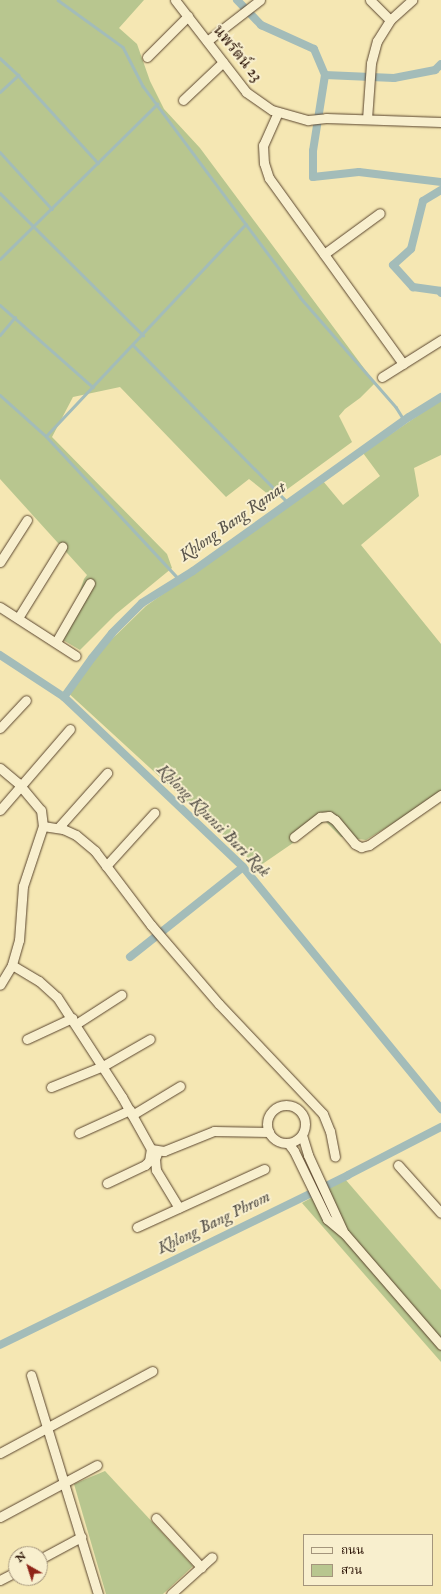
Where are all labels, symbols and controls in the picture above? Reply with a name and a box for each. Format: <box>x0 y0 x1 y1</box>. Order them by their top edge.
street label: นพรัตน์ 23 <box>208 22 266 86</box>
water label: Khlong Bang Ramat <box>176 477 290 567</box>
water label: Khlong Khunsi Buri Rak <box>152 760 274 882</box>
water label: Khlong Bang Phrom <box>154 1187 274 1259</box>
legend <box>303 1534 433 1586</box>
text: ถนน <box>341 1543 364 1558</box>
north arrow <box>8 1546 48 1586</box>
text: N <box>13 1549 29 1566</box>
text: สวน <box>341 1563 362 1578</box>

